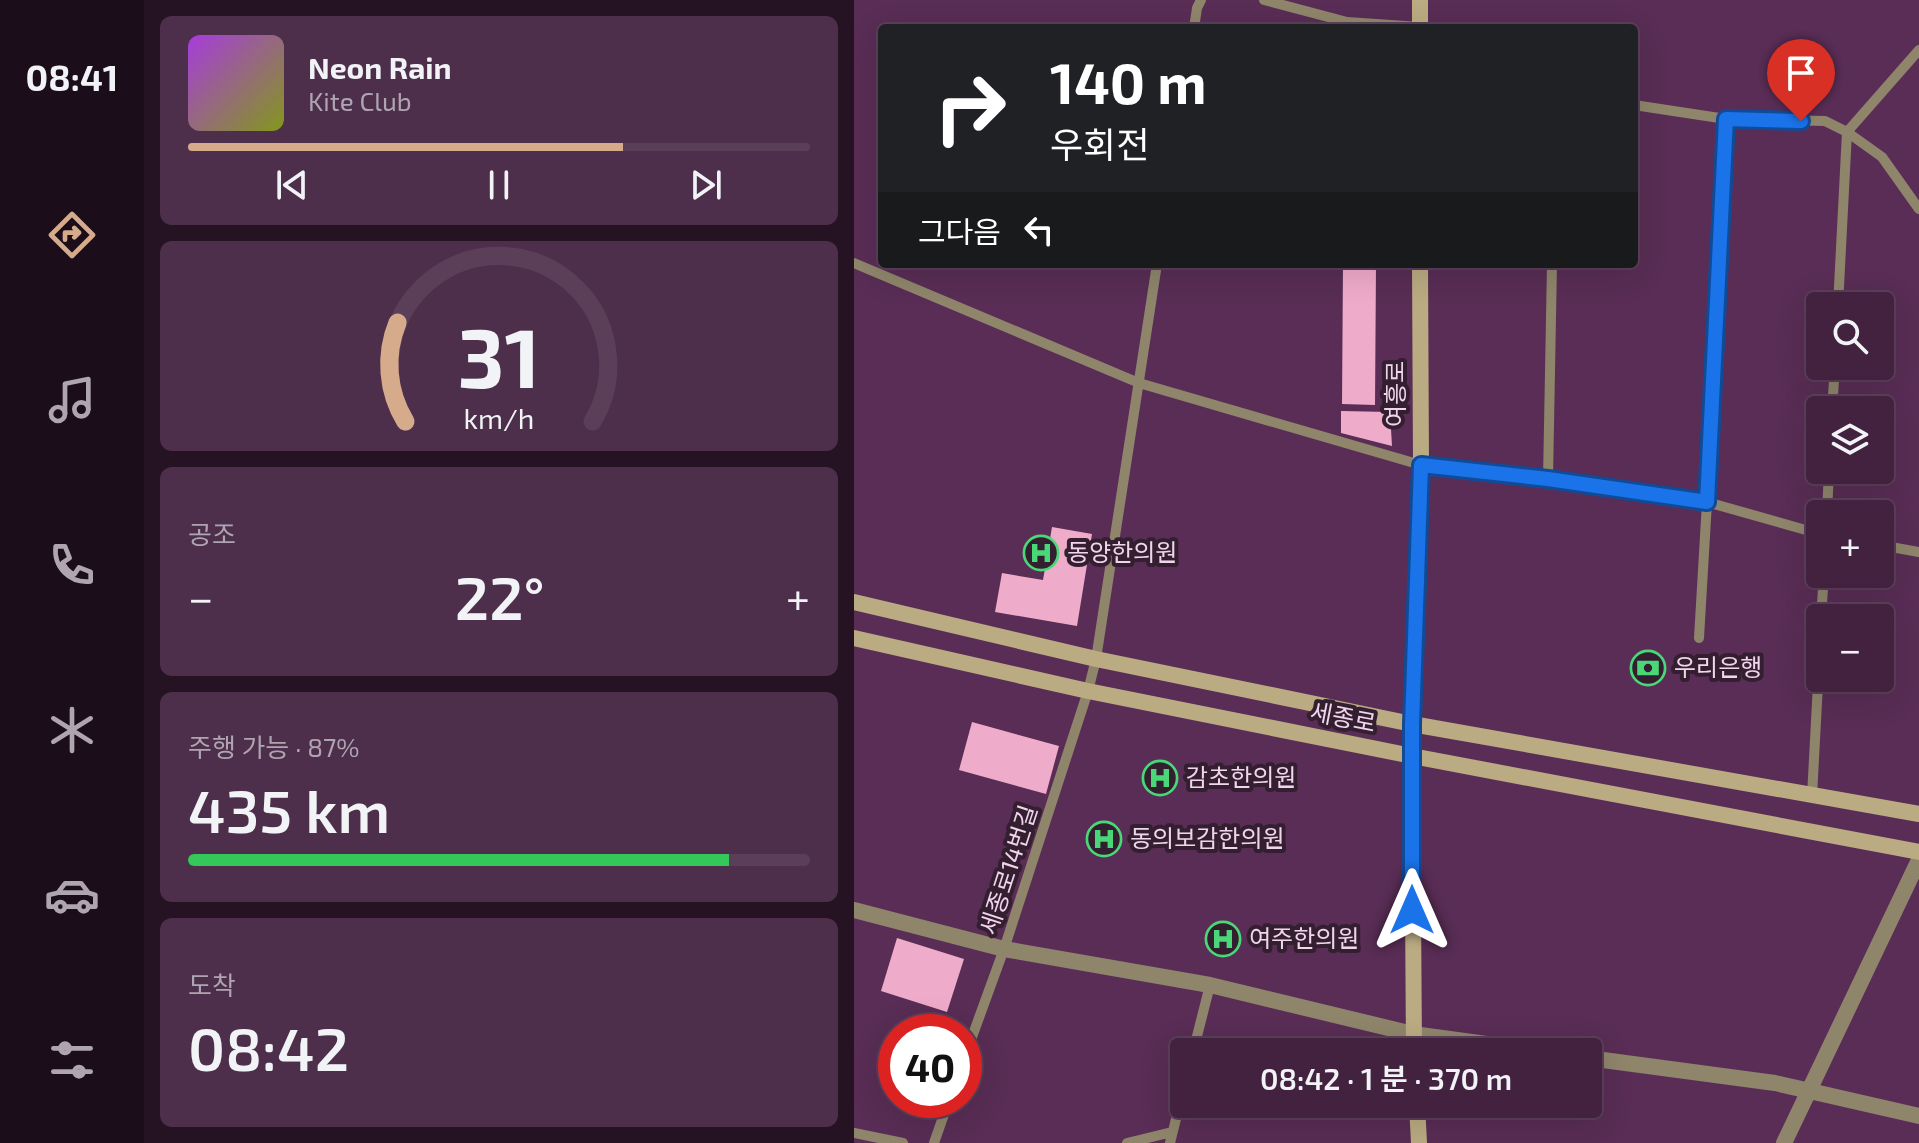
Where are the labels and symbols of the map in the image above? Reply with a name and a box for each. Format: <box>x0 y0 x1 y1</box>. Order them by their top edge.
pin <box>1767 39 1835 121</box>
street label: 여흥로 <box>1380 361 1409 427</box>
hospital icon: 동양한의원 <box>1022 534 1060 572</box>
place label: 동양한의원 <box>1067 537 1177 566</box>
bank icon: 우리은행 <box>1629 649 1667 687</box>
place label: 우리은행 <box>1674 652 1762 681</box>
street label: 세종로 <box>1308 696 1379 737</box>
hospital icon: 감초한의원 <box>1141 759 1179 797</box>
place label: 감초한의원 <box>1186 762 1296 791</box>
street label: 세종로14번길 <box>973 801 1042 938</box>
hospital icon: 동의보감한의원 <box>1085 820 1123 858</box>
place label: 동의보감한의원 <box>1130 823 1285 852</box>
position arrow <box>1370 868 1454 952</box>
hospital icon: 여주한의원 <box>1204 920 1242 958</box>
place label: 여주한의원 <box>1249 923 1359 952</box>
speed limit sign: 40 <box>878 1014 982 1118</box>

